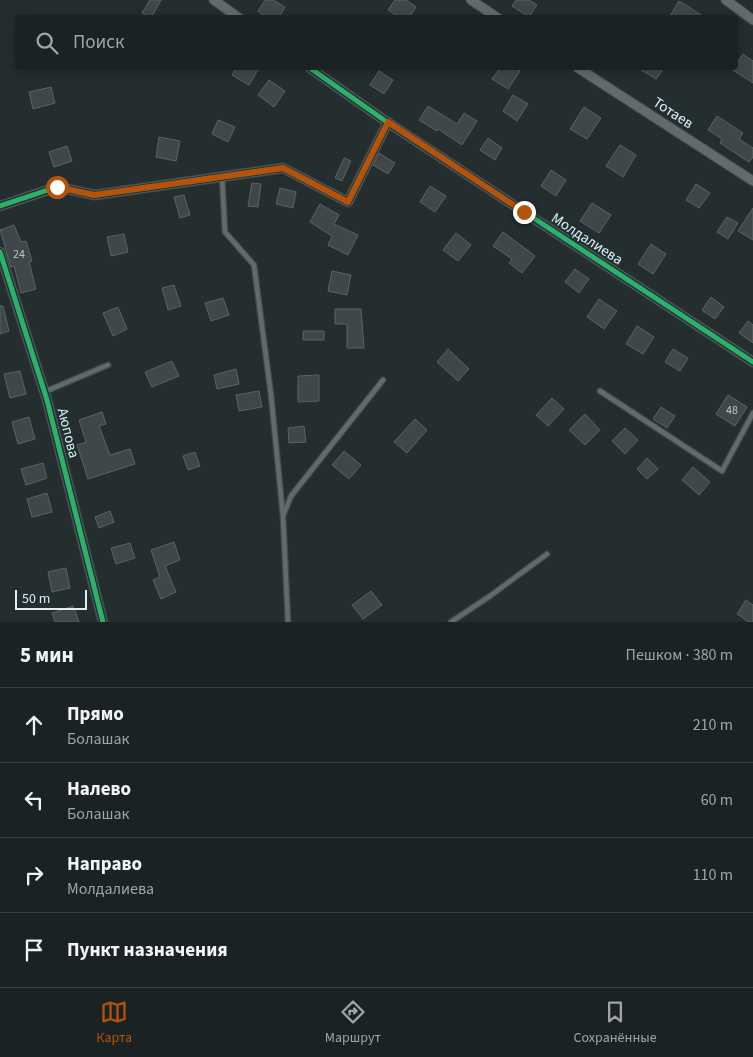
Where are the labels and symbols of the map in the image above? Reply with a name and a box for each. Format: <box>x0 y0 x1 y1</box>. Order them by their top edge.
street label: Тотаев <box>649 92 698 134</box>
route start <box>46 176 69 199</box>
route end <box>513 201 536 224</box>
street label: Молдалиева <box>547 208 627 270</box>
house number: 24 <box>13 246 25 263</box>
house number: 48 <box>726 402 738 419</box>
street label: Аюпова <box>52 406 84 460</box>
scale bar <box>15 587 88 610</box>

